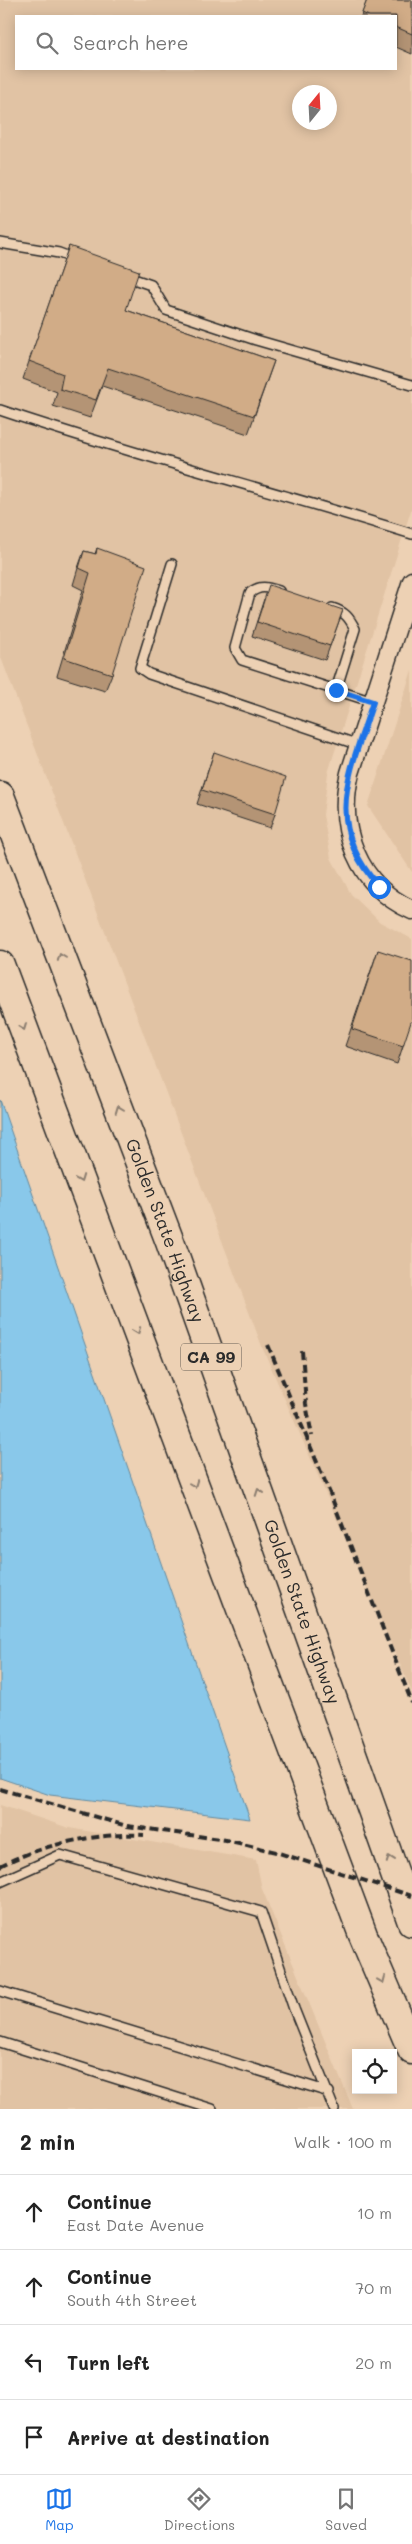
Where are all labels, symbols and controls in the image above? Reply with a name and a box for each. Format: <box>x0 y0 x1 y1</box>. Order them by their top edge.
search box <box>15 15 397 70</box>
icon: search <box>33 29 61 57</box>
text: Search here <box>73 30 189 55</box>
north arrow <box>292 85 337 130</box>
route end <box>325 679 348 702</box>
route start <box>368 876 391 899</box>
one-way arrow <box>57 954 67 962</box>
one-way arrow <box>17 1022 27 1031</box>
one-way arrow <box>115 1105 125 1114</box>
street label: Golden State Highway <box>121 1135 211 1326</box>
one-way arrow <box>74 1174 84 1183</box>
one-way arrow <box>131 1327 141 1335</box>
road number: CA 99 <box>181 1344 241 1370</box>
one-way arrow <box>188 1479 198 1487</box>
one-way arrow <box>255 1488 265 1497</box>
street label: Golden State Highway <box>259 1516 347 1707</box>
one-way arrow <box>386 1856 396 1864</box>
one-way arrow <box>375 1975 386 1984</box>
map controls <box>352 2049 397 2094</box>
button: locate <box>352 2049 397 2094</box>
text: 2 min <box>20 2128 75 2155</box>
text: Walk · 100 m <box>293 2131 392 2152</box>
text: Continue <box>67 2189 152 2214</box>
icon: ahead <box>20 2198 48 2226</box>
text: 10 m <box>357 2202 392 2223</box>
text: East Date Avenue <box>67 2214 204 2235</box>
text: Continue <box>67 2264 152 2289</box>
icon: ahead <box>20 2273 48 2301</box>
text: 70 m <box>355 2277 392 2298</box>
text: South 4th Street <box>67 2289 197 2310</box>
icon: left <box>20 2348 48 2376</box>
text: Turn left <box>67 2350 150 2375</box>
text: 20 m <box>355 2352 392 2373</box>
icon: arrive <box>20 2423 48 2451</box>
text: Arrive at destination <box>67 2425 270 2450</box>
tab: Map <box>45 2485 74 2534</box>
tab: Directions <box>164 2485 235 2534</box>
tab: Saved <box>325 2485 367 2534</box>

